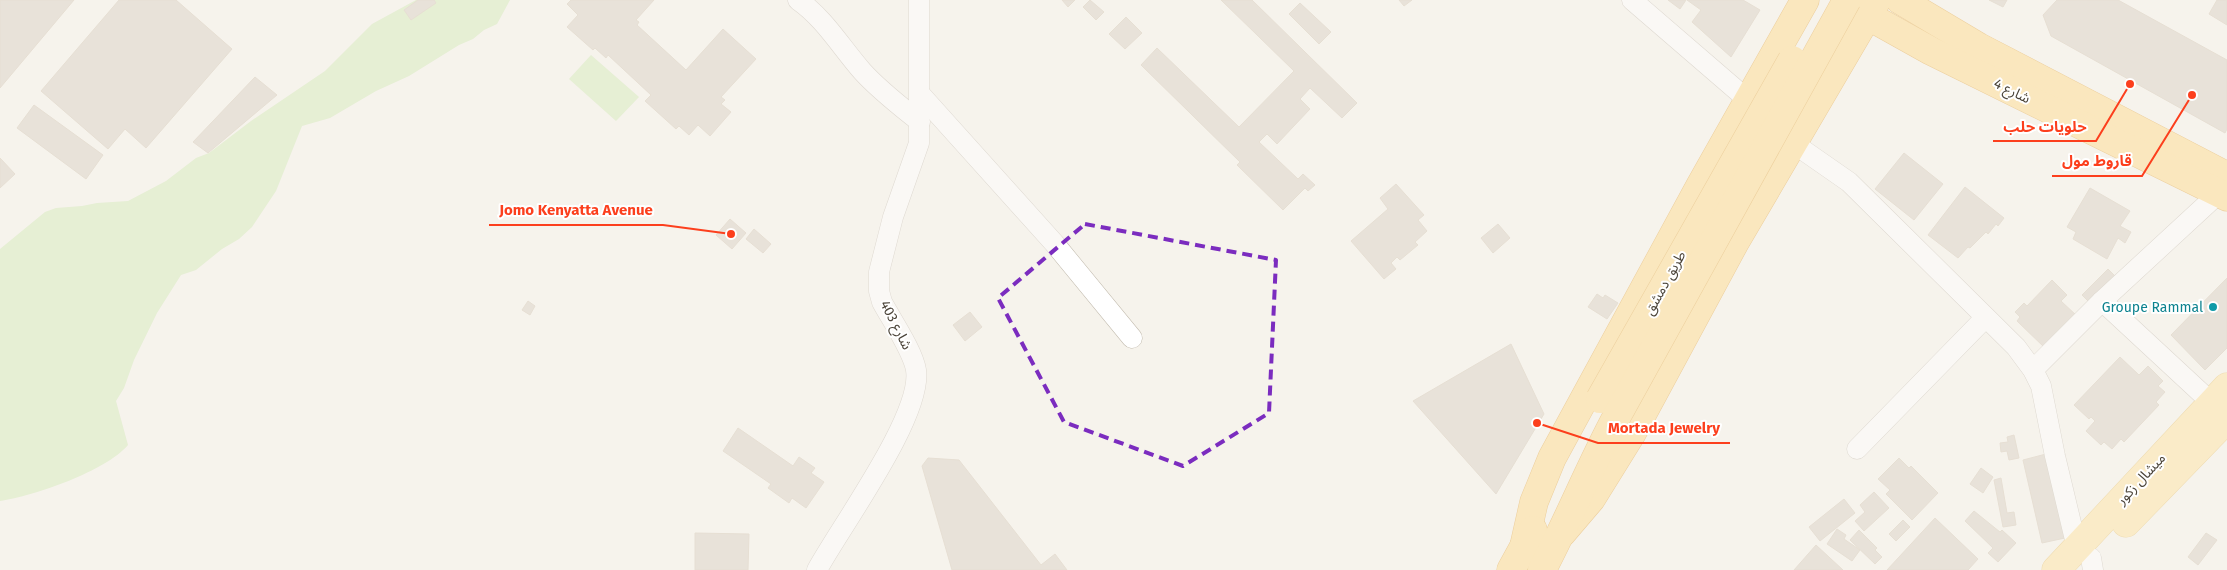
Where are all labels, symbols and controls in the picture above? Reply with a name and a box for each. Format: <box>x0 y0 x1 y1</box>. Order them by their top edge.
street label: شارع 4 <box>1990 75 2033 109</box>
callout: حلويات حلب <box>1993 111 2096 141</box>
text: حلويات حلب <box>2003 118 2087 136</box>
callout: قاروط مول <box>2052 146 2142 176</box>
text: قاروط مول <box>2062 152 2132 170</box>
callout: Jomo Kenyatta Avenue <box>489 195 663 225</box>
text: Jomo Kenyatta Avenue <box>498 201 653 219</box>
street label: طريق دمشق <box>1640 248 1691 319</box>
street label: شارع 403 <box>875 297 916 353</box>
place label: Groupe Rammal <box>2102 299 2203 316</box>
marker: Groupe Rammal <box>2207 301 2219 313</box>
callout: Mortada Jewelry <box>1598 413 1730 443</box>
text: Mortada Jewelry <box>1608 419 1720 437</box>
street label: ميشال زكور <box>2112 450 2169 509</box>

